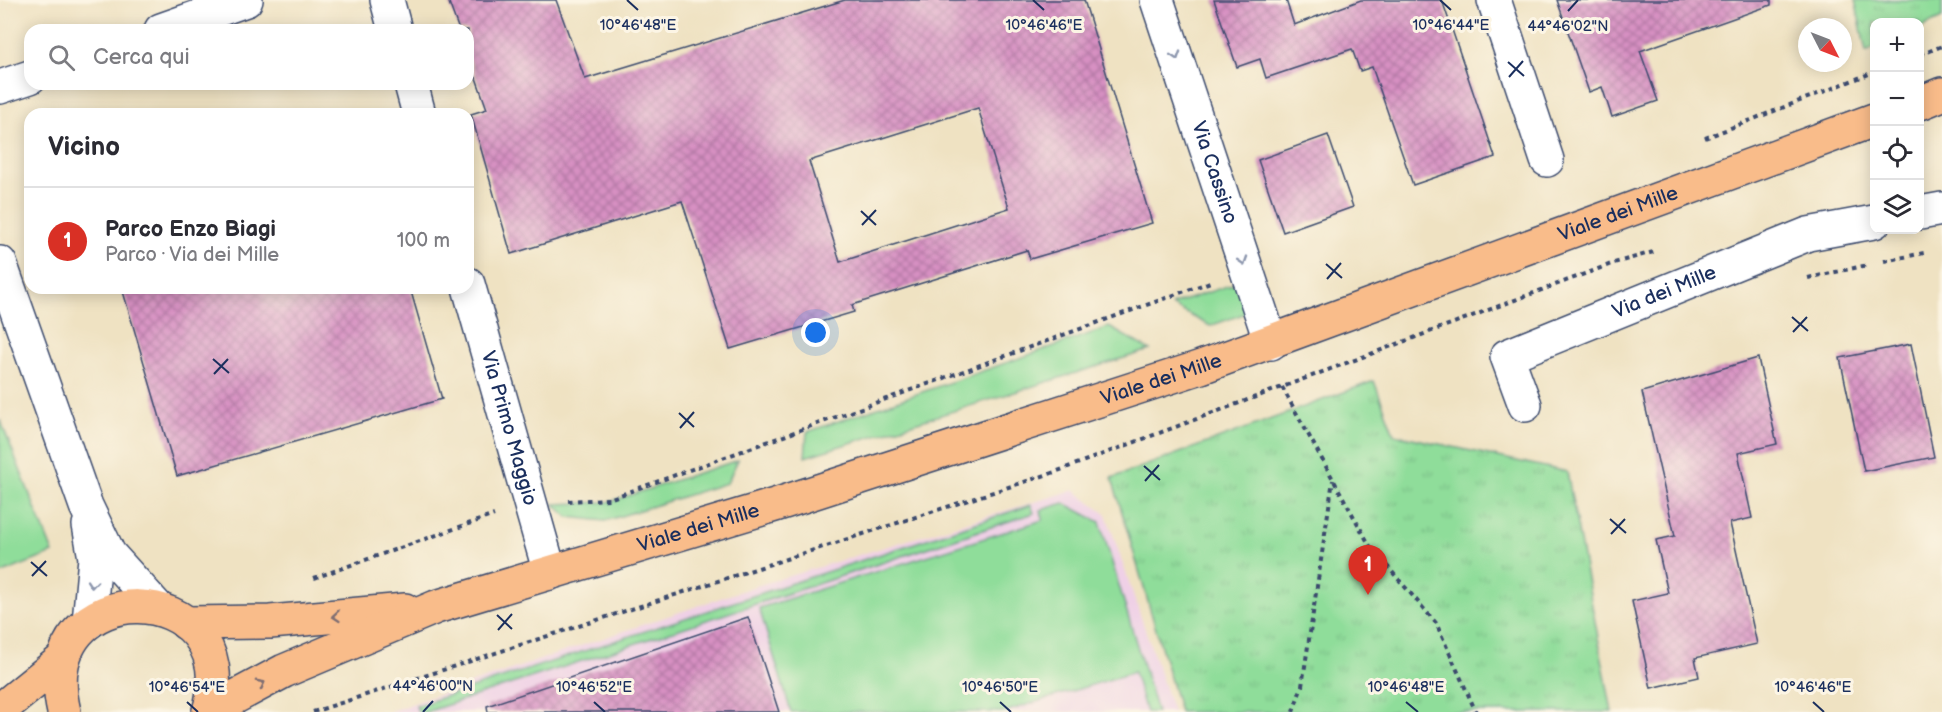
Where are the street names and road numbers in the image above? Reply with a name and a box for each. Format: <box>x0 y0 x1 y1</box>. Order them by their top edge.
street label: Via Cassino <box>1186 118 1243 227</box>
street label: Viale dei Mille <box>1555 181 1681 247</box>
street label: Via dei Mille <box>1609 260 1720 324</box>
street label: Via Primo Maggio <box>476 348 542 508</box>
street label: Viale dei Mille <box>1098 348 1225 411</box>
street label: Viale dei Mille <box>635 498 762 558</box>

